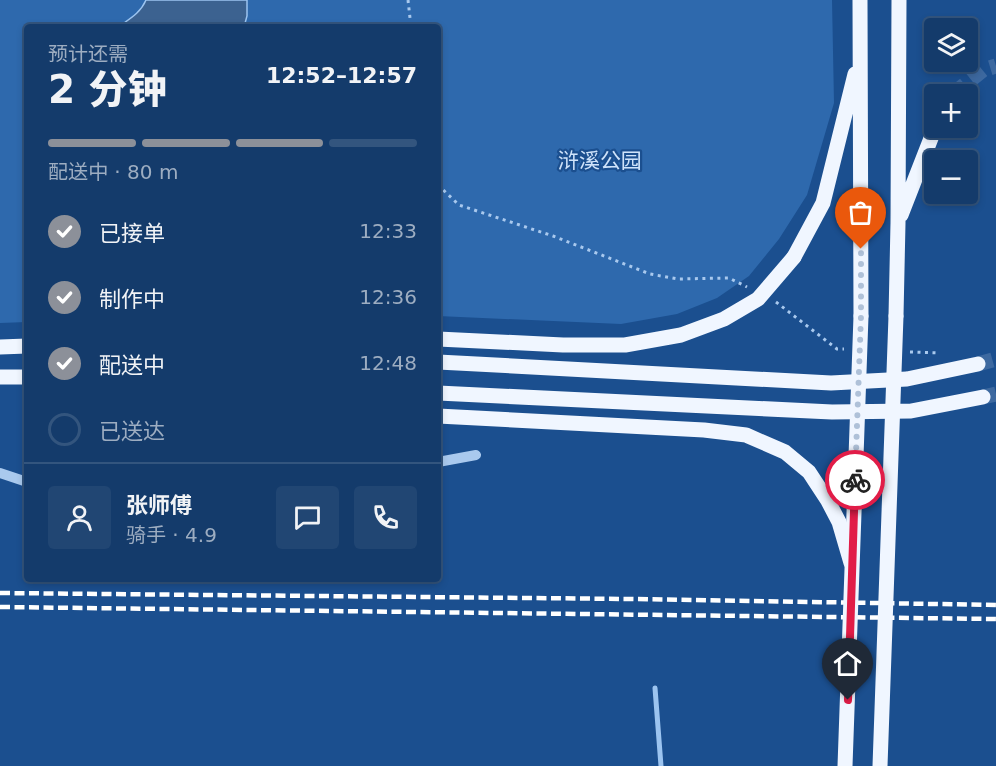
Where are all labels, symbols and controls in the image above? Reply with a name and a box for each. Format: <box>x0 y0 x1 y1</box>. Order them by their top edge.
map controls <box>924 18 978 204</box>
button: layers <box>924 18 978 72</box>
text: 预计还需 <box>48 42 128 66</box>
text: 12:52–12:57 <box>266 63 417 88</box>
text: 2 分钟 <box>48 67 167 112</box>
button: + <box>924 84 978 138</box>
park label: 浒溪公园 <box>558 149 642 173</box>
button: − <box>924 150 978 204</box>
text: 配送中 · 80 m <box>48 160 178 184</box>
pin <box>835 187 886 249</box>
icon: bag <box>844 196 877 229</box>
icon: check <box>48 215 81 248</box>
text: 12:33 <box>359 219 417 243</box>
text: 已接单 <box>99 221 165 246</box>
icon: check <box>48 281 81 314</box>
text: 12:36 <box>359 285 417 309</box>
text: 制作中 <box>99 287 165 312</box>
icon: check <box>48 347 81 380</box>
text: 12:48 <box>359 351 417 375</box>
text: 配送中 <box>99 353 165 378</box>
text: 已送达 <box>99 419 165 444</box>
courier <box>825 450 885 510</box>
icon: bike <box>839 464 872 497</box>
button: person <box>48 486 111 549</box>
button: chat <box>276 486 339 549</box>
button: phone <box>354 486 417 549</box>
text: 张师傅 <box>126 493 192 518</box>
text: 骑手 · 4.9 <box>126 523 217 547</box>
pin <box>822 638 873 700</box>
icon: home <box>831 647 864 680</box>

